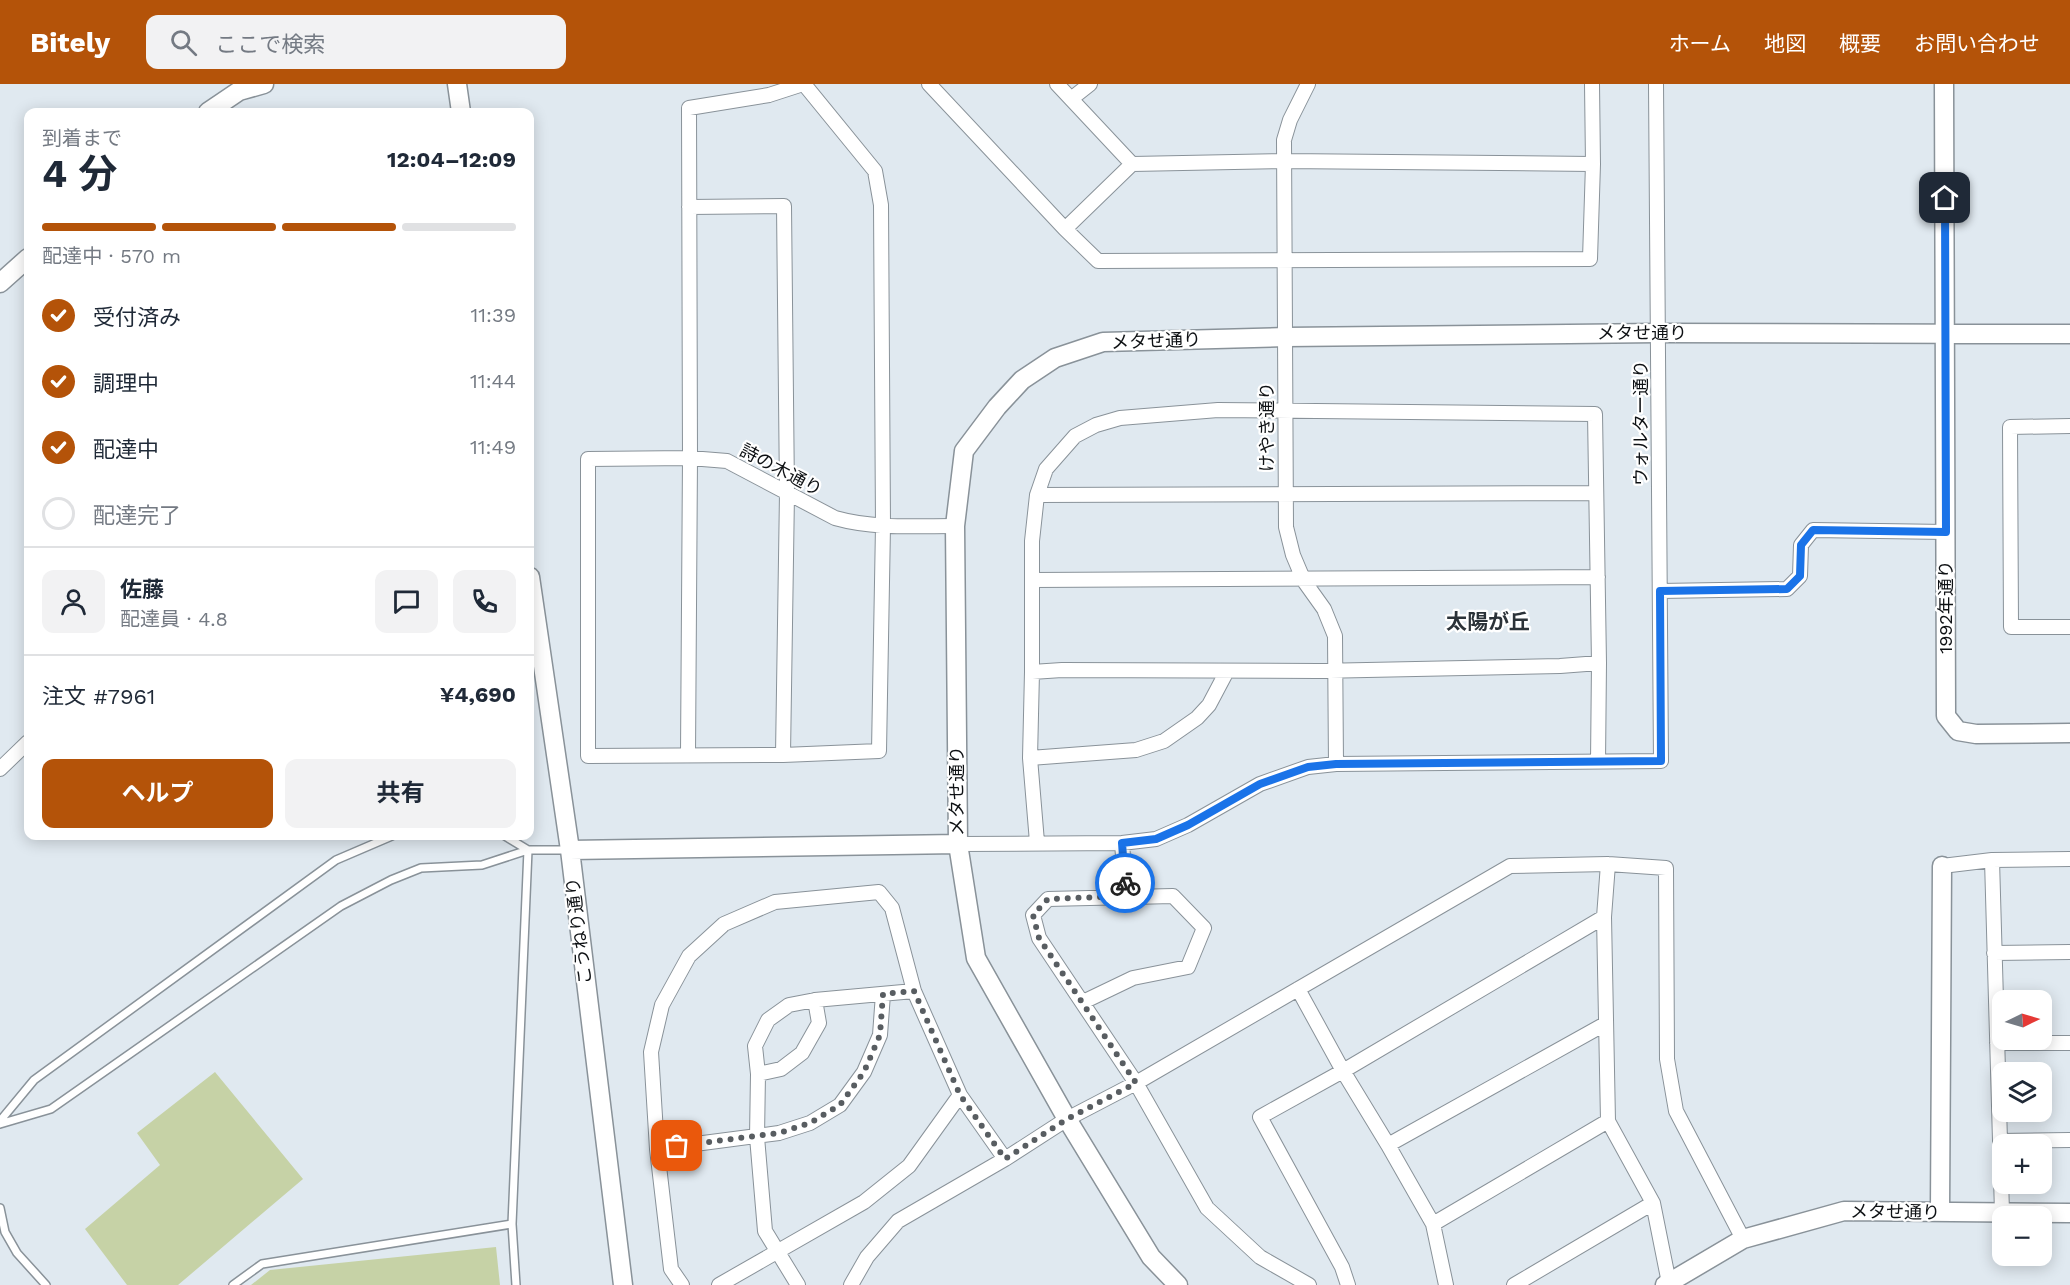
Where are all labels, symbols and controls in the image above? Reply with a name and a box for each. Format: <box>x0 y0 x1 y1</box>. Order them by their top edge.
search box <box>146 15 566 69</box>
text: Bitely <box>30 26 110 59</box>
icon: search <box>167 26 200 59</box>
text: ホーム <box>1669 31 1731 56</box>
text: 地図 <box>1764 31 1806 56</box>
text: 概要 <box>1839 31 1881 56</box>
text: お問い合わせ <box>1914 31 2040 56</box>
text: ここで検索 <box>215 32 325 57</box>
text: 到着まで <box>42 126 122 150</box>
text: 12:04–12:09 <box>387 147 516 172</box>
text: 4 分 <box>42 151 117 196</box>
pin <box>1919 172 1970 223</box>
icon: home <box>1928 181 1961 214</box>
text: 配達中 · 570 m <box>42 244 181 268</box>
icon: check <box>42 299 75 332</box>
text: 11:39 <box>470 303 516 327</box>
text: 受付済み <box>93 305 181 330</box>
street label: メタせ通り <box>1597 322 1687 343</box>
street label: メタせ通り <box>1111 328 1201 353</box>
street label: ウォルター通り <box>1630 360 1651 486</box>
icon: check <box>42 365 75 398</box>
text: 11:44 <box>470 369 516 393</box>
text: 調理中 <box>93 371 159 396</box>
street label: けやき通り <box>1256 382 1277 472</box>
icon: check <box>42 431 75 464</box>
text: 11:49 <box>470 435 516 459</box>
text: 配達中 <box>93 437 159 462</box>
street label: 詩の木通り <box>737 439 826 500</box>
text: 配達完了 <box>93 503 181 528</box>
street label: 1992年通り <box>1935 560 1956 654</box>
button: person <box>42 570 105 633</box>
button: chat <box>375 570 438 633</box>
button: phone <box>453 570 516 633</box>
text: 佐藤 <box>120 577 164 602</box>
text: 配達員 · 4.8 <box>120 607 228 631</box>
district label: 太陽が丘 <box>1446 609 1530 634</box>
text: ¥4,690 <box>440 682 516 707</box>
text: 注文 #7961 <box>42 684 155 709</box>
street label: メタせ通り <box>946 746 967 836</box>
button: ヘルプ <box>42 759 273 828</box>
button: 共有 <box>285 759 516 828</box>
courier <box>1095 853 1155 913</box>
icon: bike <box>1109 867 1142 900</box>
street label: こうねり通り <box>562 876 596 986</box>
north arrow <box>1992 990 2052 1050</box>
map controls <box>1992 990 2052 1266</box>
button: layers <box>1992 1062 2052 1122</box>
pin <box>651 1120 702 1171</box>
icon: bag <box>660 1129 693 1162</box>
button: + <box>1992 1134 2052 1194</box>
street label: メタせ通り <box>1850 1200 1940 1223</box>
button: − <box>1992 1206 2052 1266</box>

